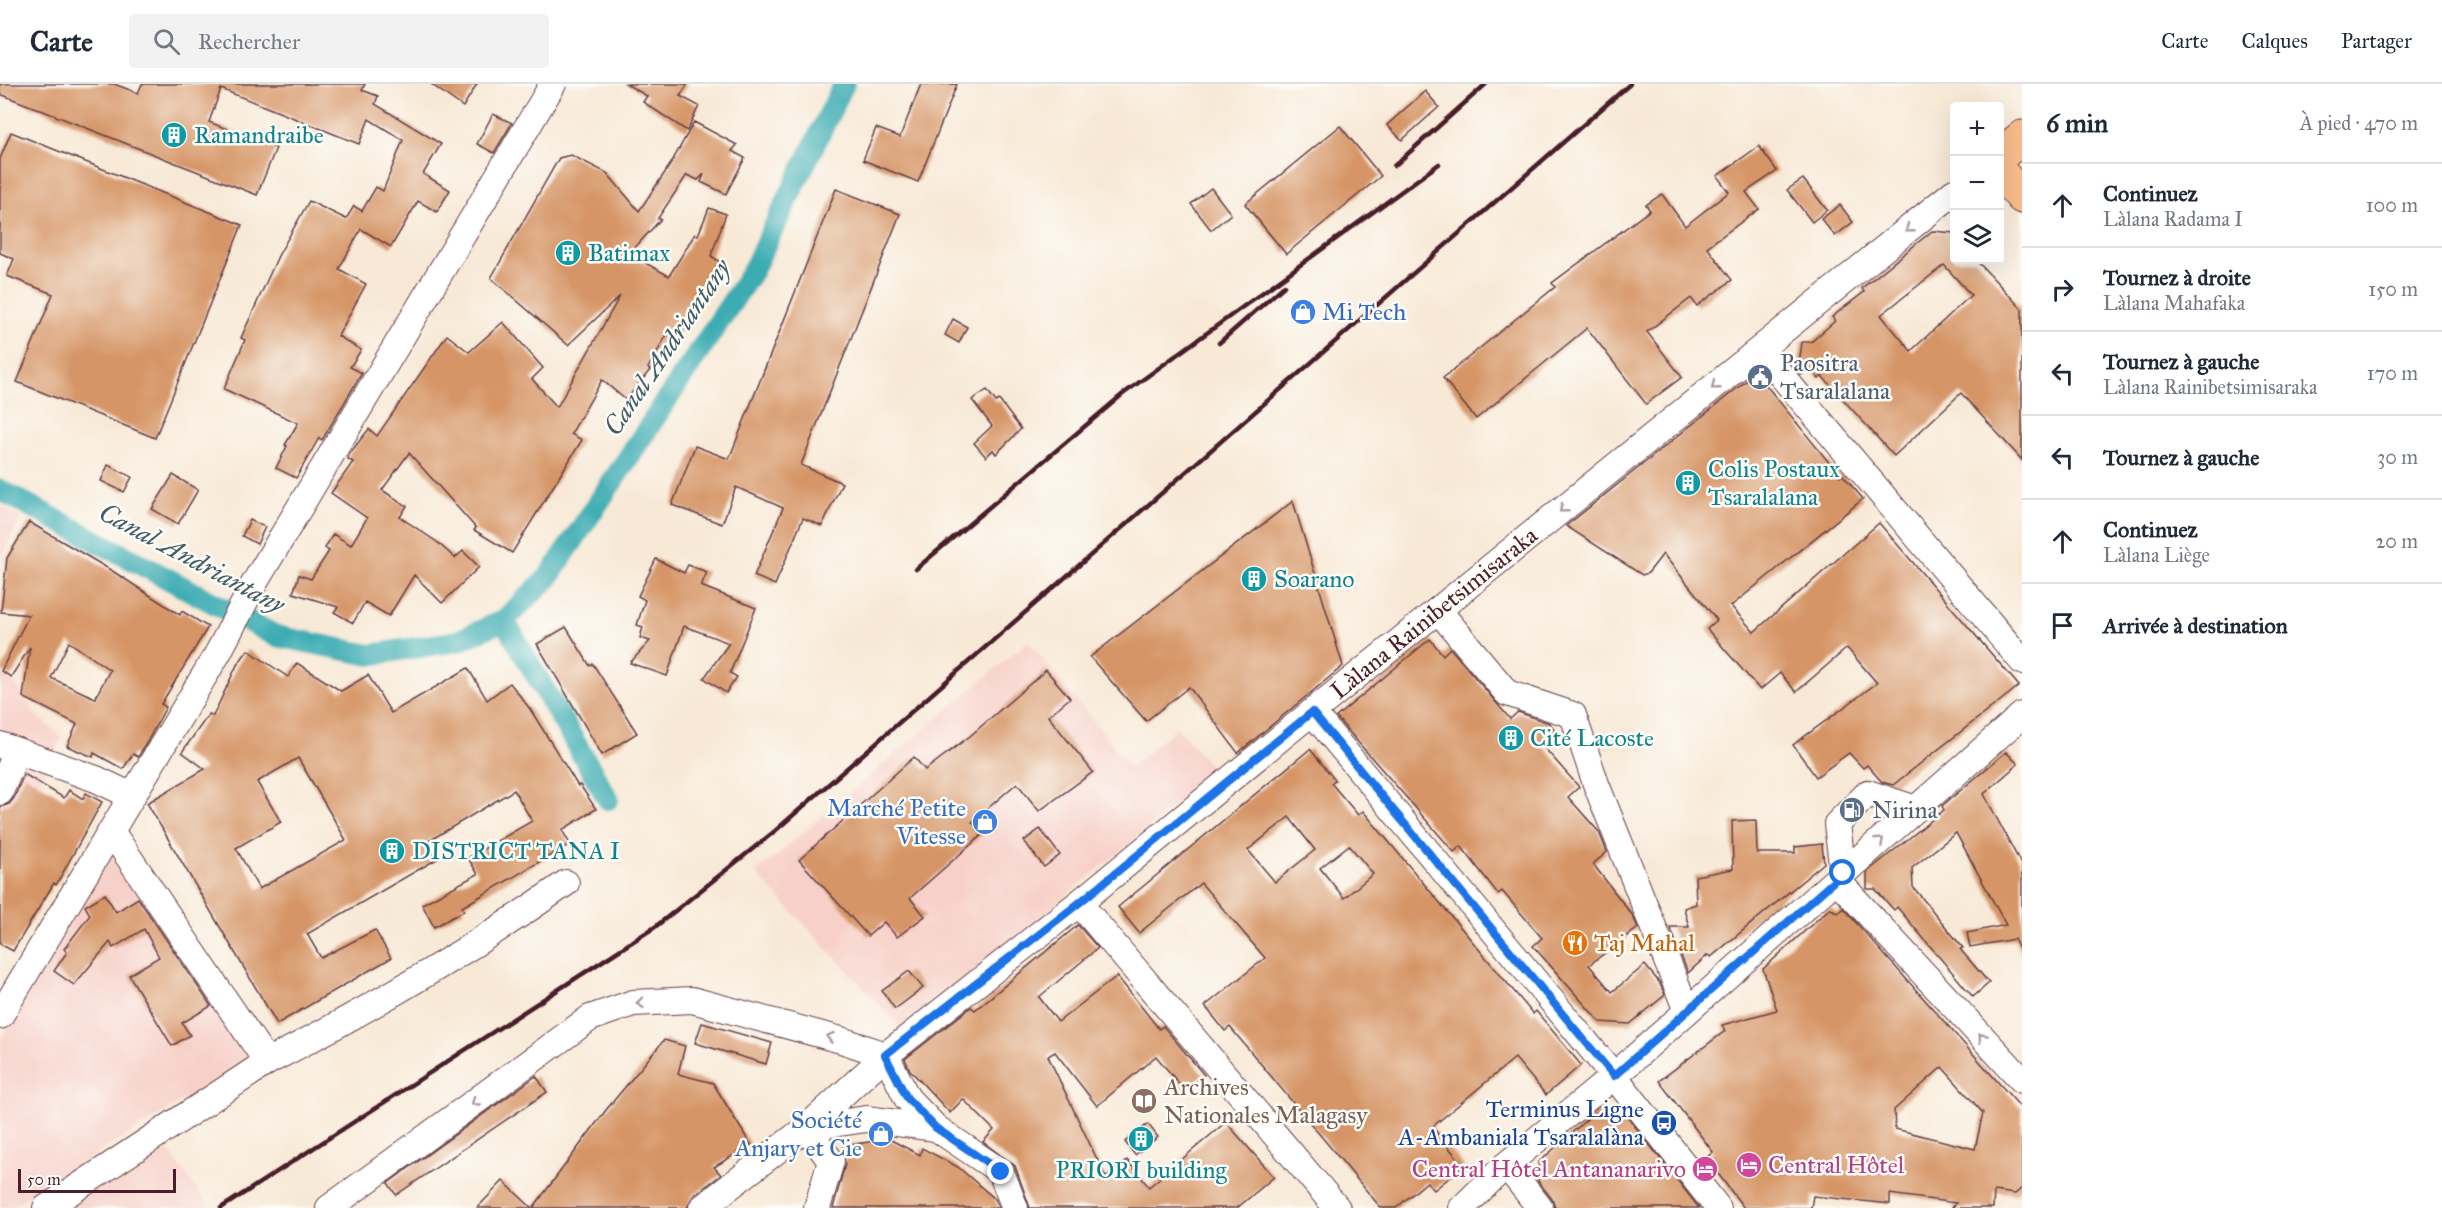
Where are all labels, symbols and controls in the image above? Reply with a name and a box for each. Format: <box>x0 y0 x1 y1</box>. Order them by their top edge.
search box <box>129 14 549 68</box>
text: Carte <box>30 24 93 59</box>
icon: search <box>150 25 183 58</box>
text: Rechercher <box>198 28 300 55</box>
text: Carte <box>2161 28 2208 54</box>
text: Calques <box>2241 28 2308 54</box>
text: Partager <box>2341 28 2412 54</box>
map controls <box>1950 102 2004 264</box>
button: + <box>1950 102 2004 156</box>
text: 6 min <box>2046 107 2108 139</box>
text: À pied · 470 m <box>2300 111 2418 135</box>
building icon: Ramandraibe <box>159 120 189 150</box>
place label: Ramandraibe <box>194 120 324 150</box>
button: − <box>1950 156 2004 210</box>
text: Continuez <box>2103 180 2198 207</box>
icon: ahead <box>2046 189 2079 222</box>
text: 100 m <box>2366 193 2418 217</box>
text: Làlana Radama I <box>2103 207 2243 231</box>
button: layers <box>1950 210 2004 264</box>
one-way arrow <box>1905 222 1916 233</box>
building icon: Batimax <box>553 238 583 268</box>
place label: Batimax <box>588 238 670 268</box>
water label: Canal Andriantany <box>596 252 738 441</box>
text: Tournez à droite <box>2103 264 2251 291</box>
icon: right <box>2046 273 2079 306</box>
text: 150 m <box>2368 277 2418 301</box>
text: Làlana Mahafaka <box>2103 291 2245 315</box>
shop icon: Mi Tech <box>1288 297 1318 327</box>
place label: Mi Tech <box>1322 297 1406 327</box>
place label: Paositra Tsaralalana <box>1780 348 1891 406</box>
text: Tournez à gauche <box>2103 348 2259 375</box>
icon: left <box>2046 357 2079 390</box>
text: 170 m <box>2367 361 2418 385</box>
public building icon: Paositra Tsaralalana <box>1745 362 1775 392</box>
text: Làlana Rainibetsimisaraka <box>2103 375 2318 399</box>
one-way arrow <box>1711 379 1722 390</box>
icon: left <box>2046 441 2079 474</box>
text: Tournez à gauche <box>2103 444 2259 471</box>
text: 30 m <box>2377 445 2418 469</box>
place label: Colis Postaux Tsaralalana <box>1708 454 1840 512</box>
building icon: Colis Postaux Tsaralalana <box>1673 468 1703 498</box>
water label: Canal Andriantany <box>94 496 291 621</box>
one-way arrow <box>1559 501 1570 512</box>
text: Continuez <box>2103 516 2198 543</box>
street label: Làlana Rainibetsimisaraka <box>1325 520 1544 706</box>
icon: ahead <box>2046 525 2079 558</box>
text: 20 m <box>2375 529 2418 553</box>
text: Làlana Liège <box>2103 543 2210 567</box>
building icon: Soarano <box>1239 564 1269 594</box>
place label: Soarano <box>1274 564 1355 594</box>
icon: arrive <box>2046 609 2079 642</box>
text: Arrivée à destination <box>2103 612 2288 639</box>
building icon: Cité Lacoste <box>1496 723 1526 753</box>
place label: Cité Lacoste <box>1530 723 1654 753</box>
place label: Marché Petite Vitesse <box>827 793 966 851</box>
fuel station icon: Nirina <box>1837 795 1867 825</box>
place label: Nirina <box>1872 795 1938 825</box>
shop icon: Marché Petite Vitesse <box>970 807 1000 837</box>
building icon: DISTRICT TANA I <box>377 836 407 866</box>
place label: DISTRICT TANA I <box>412 836 620 866</box>
one-way arrow <box>1873 837 1884 848</box>
route start <box>1829 859 1855 885</box>
restaurant icon: Taj Mahal <box>1560 928 1590 958</box>
place label: Taj Mahal <box>1594 928 1696 958</box>
one-way arrow <box>635 996 645 1009</box>
one-way arrow <box>825 1032 836 1044</box>
one-way arrow <box>1978 1033 1989 1044</box>
place label: Archives Nationales Malagasy <box>1163 1072 1368 1130</box>
library icon: Archives Nationales Malagasy <box>1129 1086 1159 1116</box>
place label: Terminus Ligne A-Ambaniala Tsaralalàna <box>1397 1094 1645 1152</box>
one-way arrow <box>470 1095 481 1106</box>
place label: Société Anjary et Cie <box>734 1105 862 1163</box>
bus stop icon: Terminus Ligne A-Ambaniala Tsaralalàna <box>1649 1108 1679 1138</box>
shop icon: Société Anjary et Cie <box>866 1119 896 1149</box>
building icon: PRIORI building <box>1126 1124 1156 1154</box>
hotel icon: Central Hôtel <box>1734 1150 1764 1180</box>
place label: Central Hôtel <box>1768 1150 1905 1180</box>
place label: Central Hôtel Antananarivo <box>1412 1154 1686 1184</box>
hotel icon: Central Hôtel Antananarivo <box>1690 1154 1720 1184</box>
place label: PRIORI building <box>1055 1155 1227 1185</box>
route end <box>987 1158 1013 1184</box>
scale bar <box>18 1166 176 1194</box>
text: 50 m <box>27 1170 61 1189</box>

